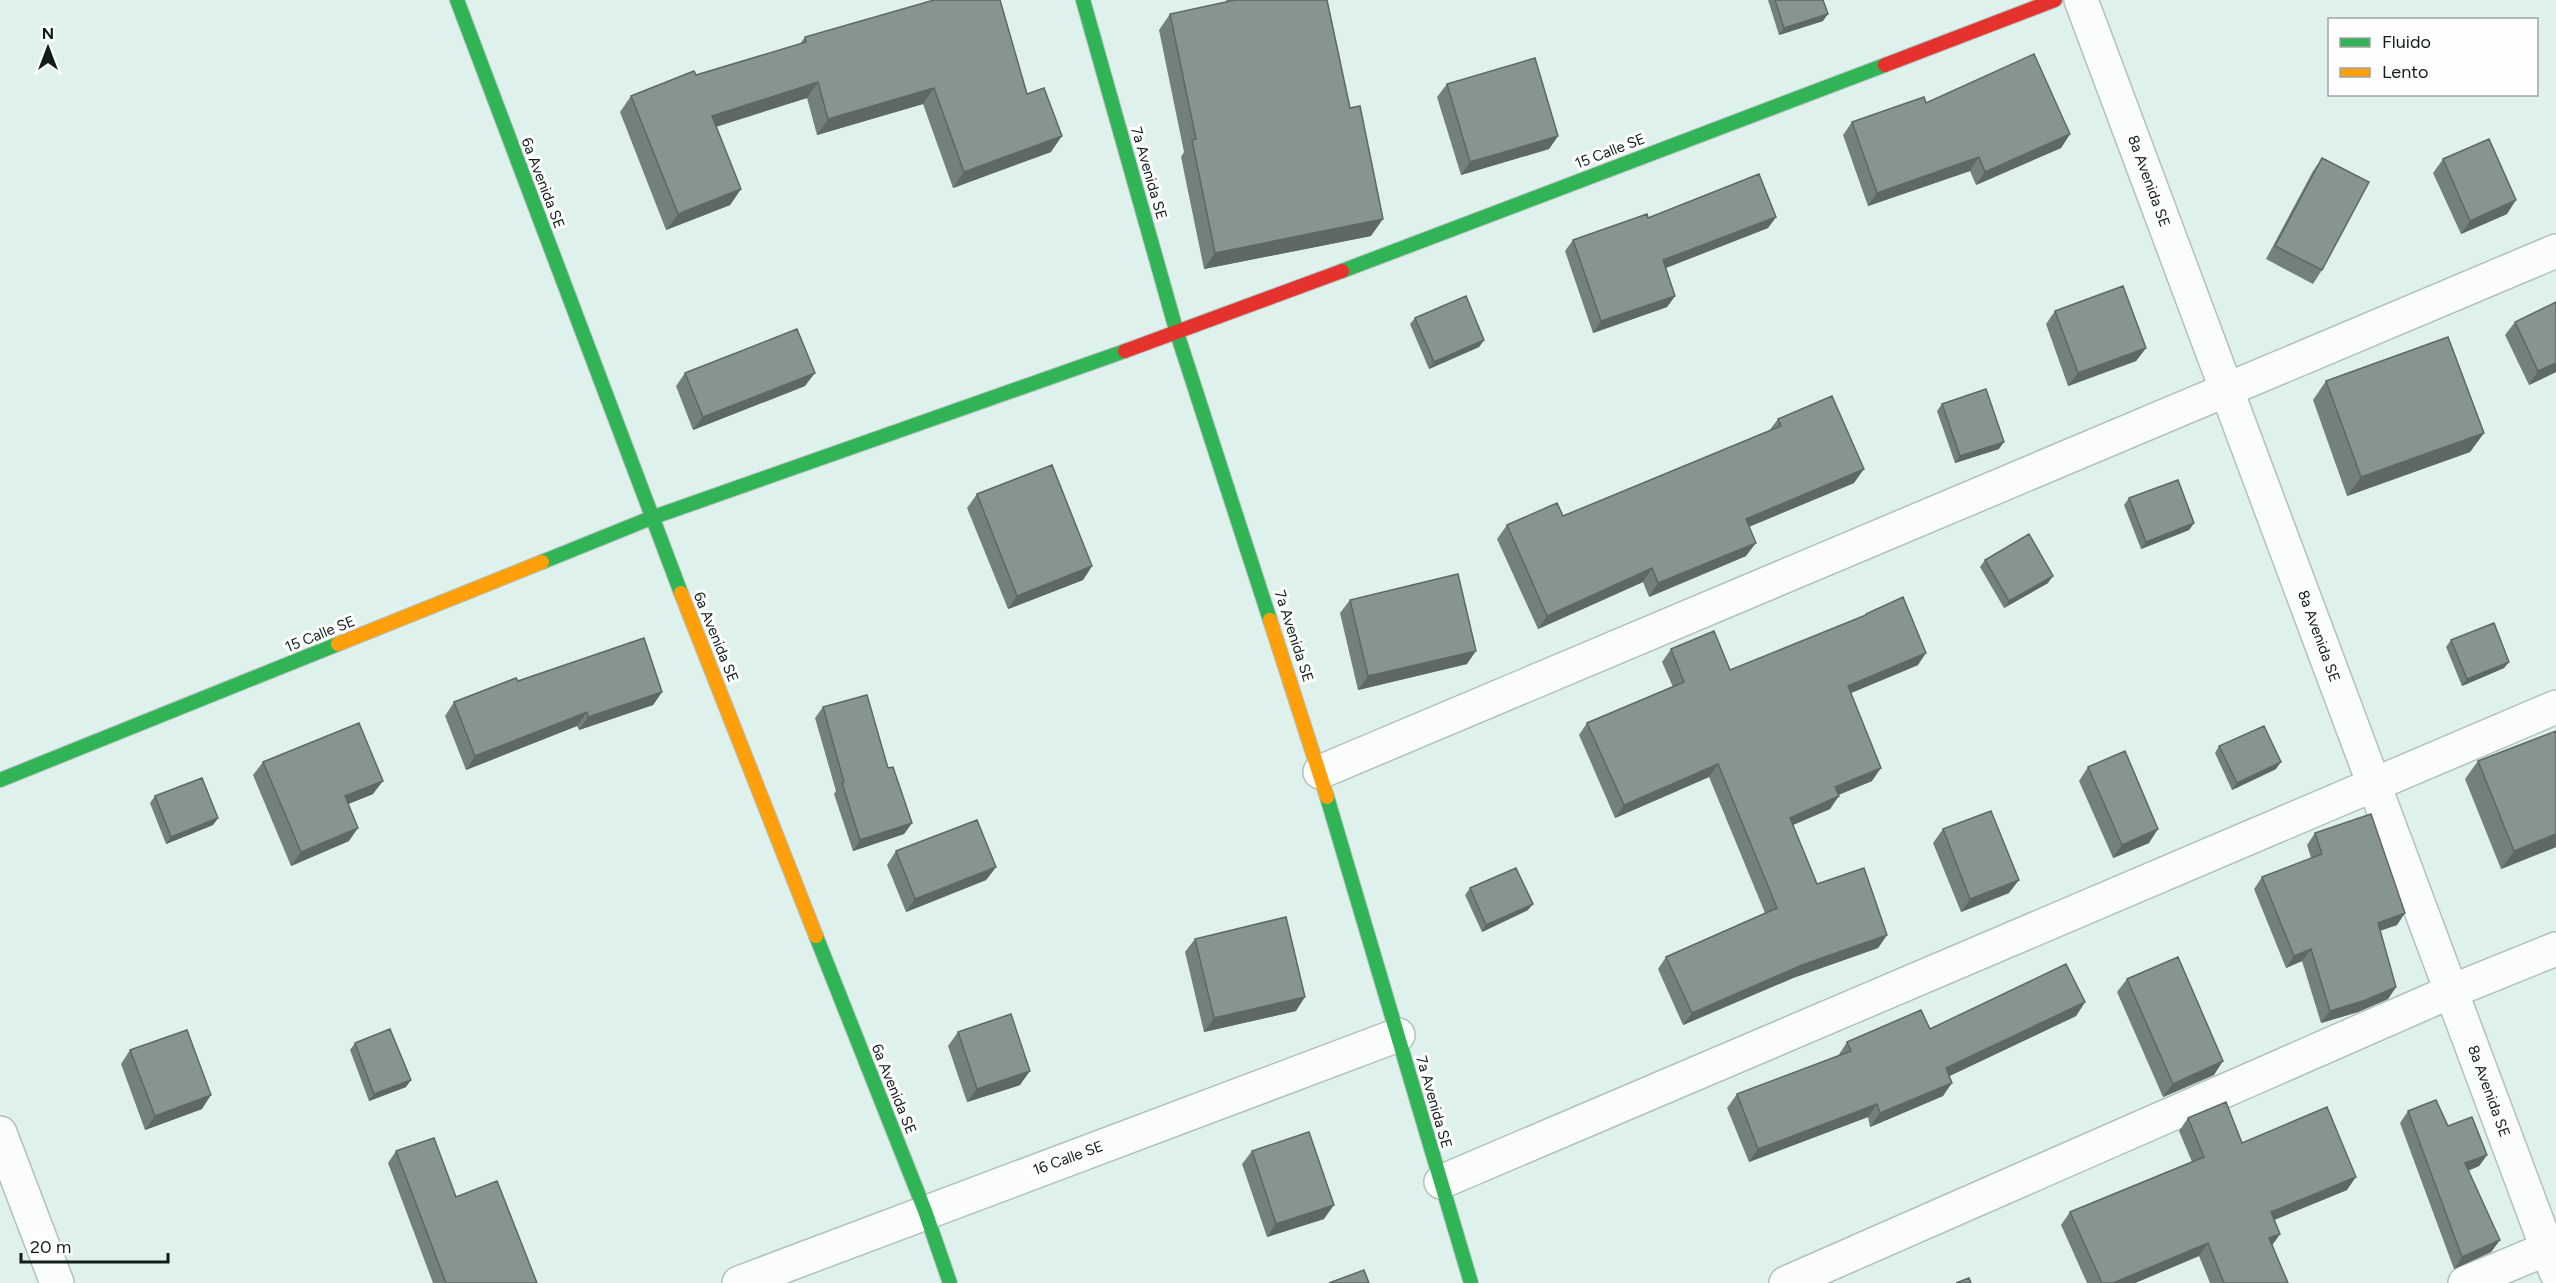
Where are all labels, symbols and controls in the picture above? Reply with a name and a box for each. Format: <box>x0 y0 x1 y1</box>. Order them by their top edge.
north arrow <box>18 18 78 78</box>
legend <box>2328 18 2538 96</box>
text: N <box>42 24 54 43</box>
text: Fluido <box>2382 31 2431 53</box>
text: Lento <box>2382 61 2428 83</box>
street label: 7a Avenida SE <box>1127 125 1171 221</box>
street label: 15 Calle SE <box>1572 129 1648 173</box>
street label: 8a Avenida SE <box>2124 133 2174 229</box>
street label: 6a Avenida SE <box>517 135 569 231</box>
street label: 7a Avenida SE <box>1271 588 1317 684</box>
street label: 8a Avenida SE <box>2294 588 2344 684</box>
street label: 6a Avenida SE <box>690 589 742 685</box>
street label: 15 Calle SE <box>283 612 357 656</box>
street label: 6a Avenida SE <box>868 1041 920 1137</box>
street label: 8a Avenida SE <box>2464 1043 2514 1139</box>
street label: 7a Avenida SE <box>1412 1054 1456 1150</box>
street label: 16 Calle SE <box>1030 1137 1106 1179</box>
scale bar <box>21 1226 168 1264</box>
text: 20 m <box>30 1236 71 1258</box>

